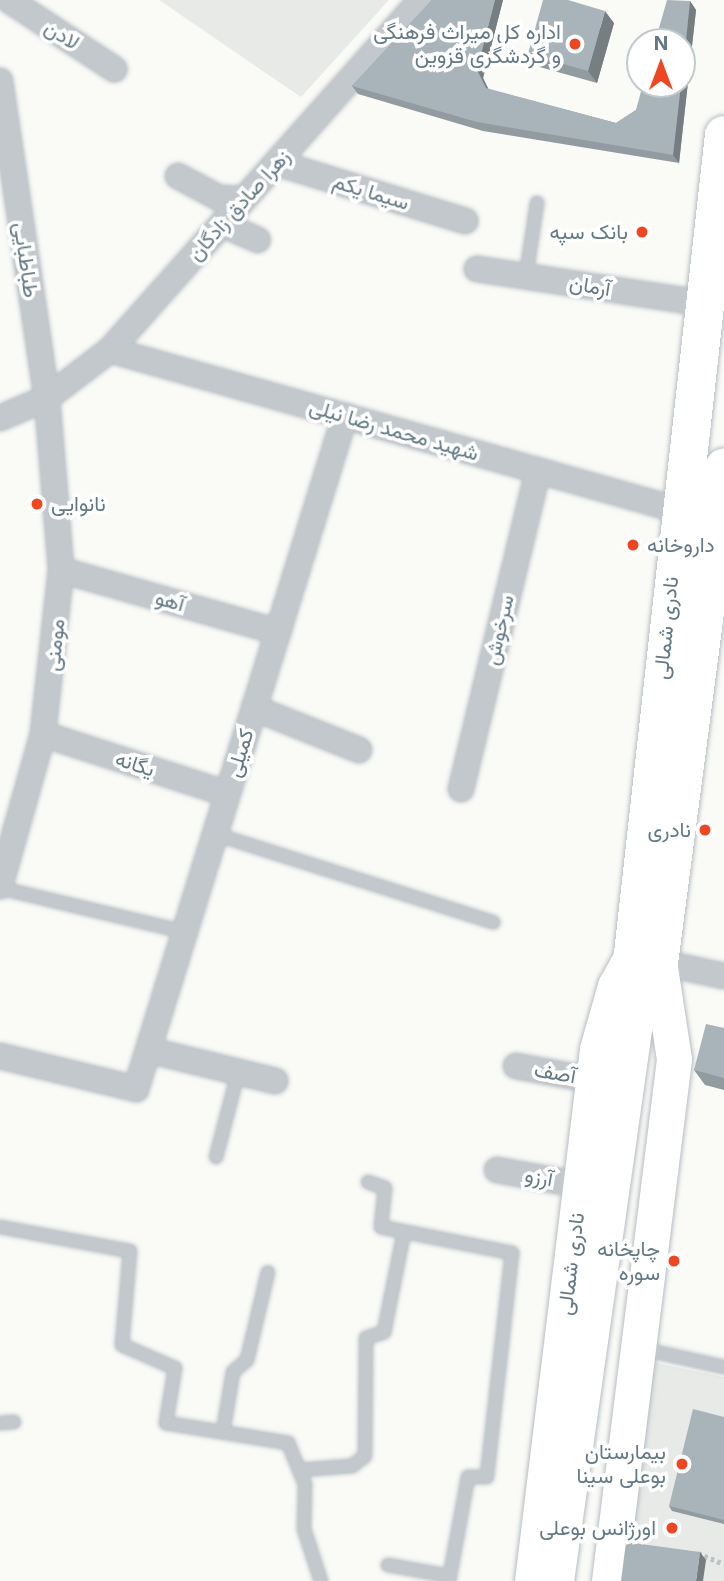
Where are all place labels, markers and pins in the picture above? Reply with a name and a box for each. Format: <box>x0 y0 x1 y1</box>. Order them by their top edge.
place label: اداره کل میراث فرهنگی و گردشگری قزوین <box>373 19 561 69</box>
marker: اداره کل میراث فرهنگی و گردشگری قزوین <box>567 36 583 52</box>
place label: بانک سپه <box>550 219 628 245</box>
marker: بانک سپه <box>634 224 650 240</box>
place label: نانوایی <box>51 491 106 517</box>
marker: نانوایی <box>29 496 45 512</box>
place label: داروخانه <box>647 532 715 558</box>
marker: داروخانه <box>625 537 641 553</box>
place label: نادری <box>647 817 691 843</box>
marker: نادری <box>697 822 713 838</box>
place label: چاپخانه سوره <box>597 1236 660 1286</box>
marker: چاپخانه سوره <box>666 1253 682 1269</box>
place label: بیمارستان بوعلی سینا <box>577 1439 666 1489</box>
marker: بیمارستان بوعلی سینا <box>672 1454 692 1474</box>
place label: اورژانس بوعلی <box>539 1515 656 1541</box>
marker: اورژانس بوعلی <box>662 1518 682 1538</box>

